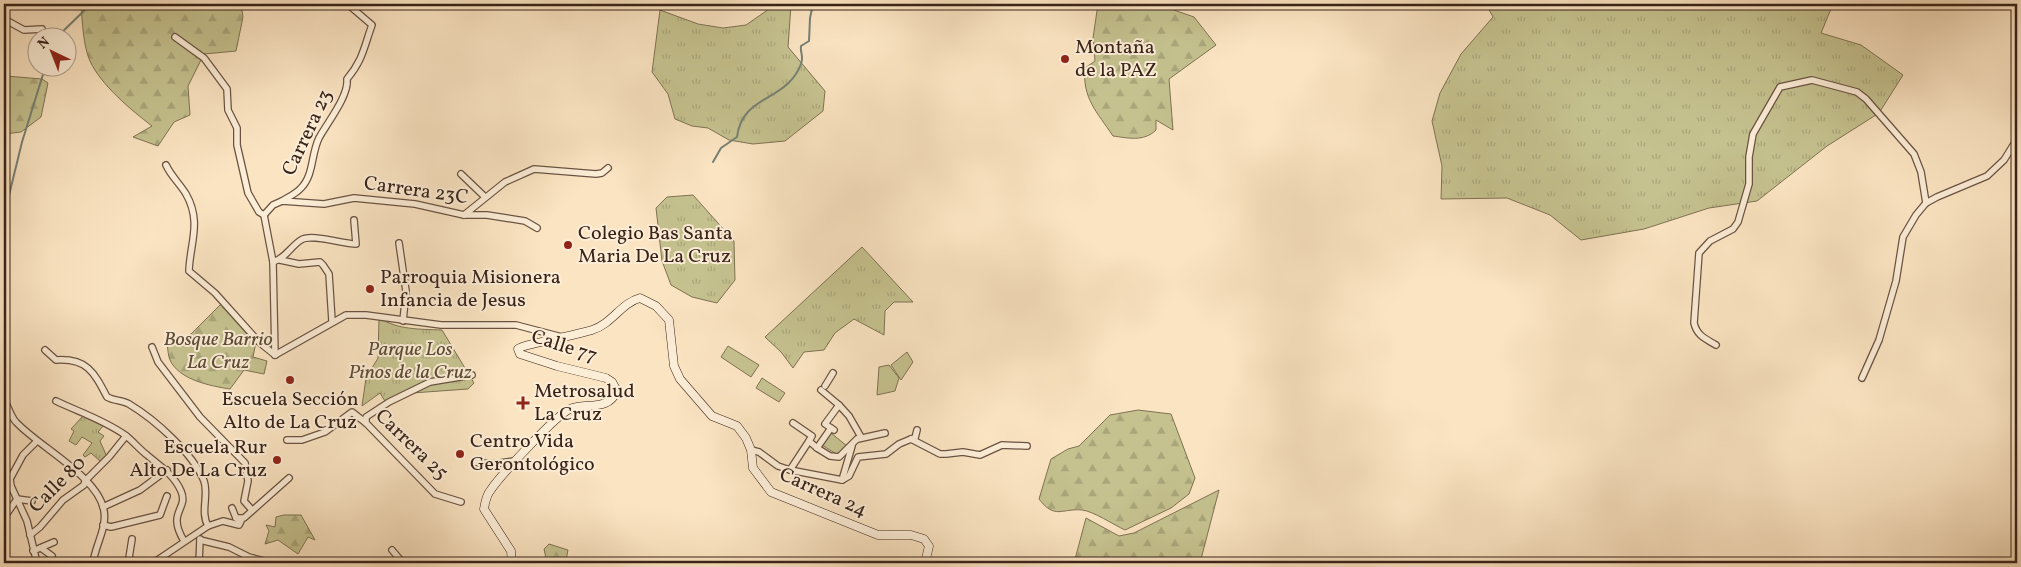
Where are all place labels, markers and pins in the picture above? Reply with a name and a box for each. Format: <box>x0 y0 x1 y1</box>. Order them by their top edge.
place label: Montaña de la PAZ <box>1075 34 1157 85</box>
marker: Montaña de la PAZ <box>1059 53 1071 65</box>
place label: Colegio Bas Santa Maria De La Cruz <box>578 220 733 271</box>
marker: Colegio Bas Santa Maria De La Cruz <box>562 239 574 251</box>
place label: Parroquia Misionera Infancia de Jesus <box>380 264 561 315</box>
marker: Parroquia Misionera Infancia de Jesus <box>364 283 376 295</box>
marker: Escuela Sección Alto de La Cruz <box>284 374 296 386</box>
place label: Metrosalud La Cruz <box>534 378 635 429</box>
place label: Escuela Sección Alto de La Cruz <box>221 386 359 437</box>
marker: Metrosalud La Cruz <box>516 396 530 410</box>
place label: Centro Vida Gerontológico <box>470 428 595 479</box>
place label: Escuela Rur Alto De La Cruz <box>130 434 267 485</box>
marker: Centro Vida Gerontológico <box>454 448 466 460</box>
marker: Escuela Rur Alto De La Cruz <box>271 454 283 466</box>

